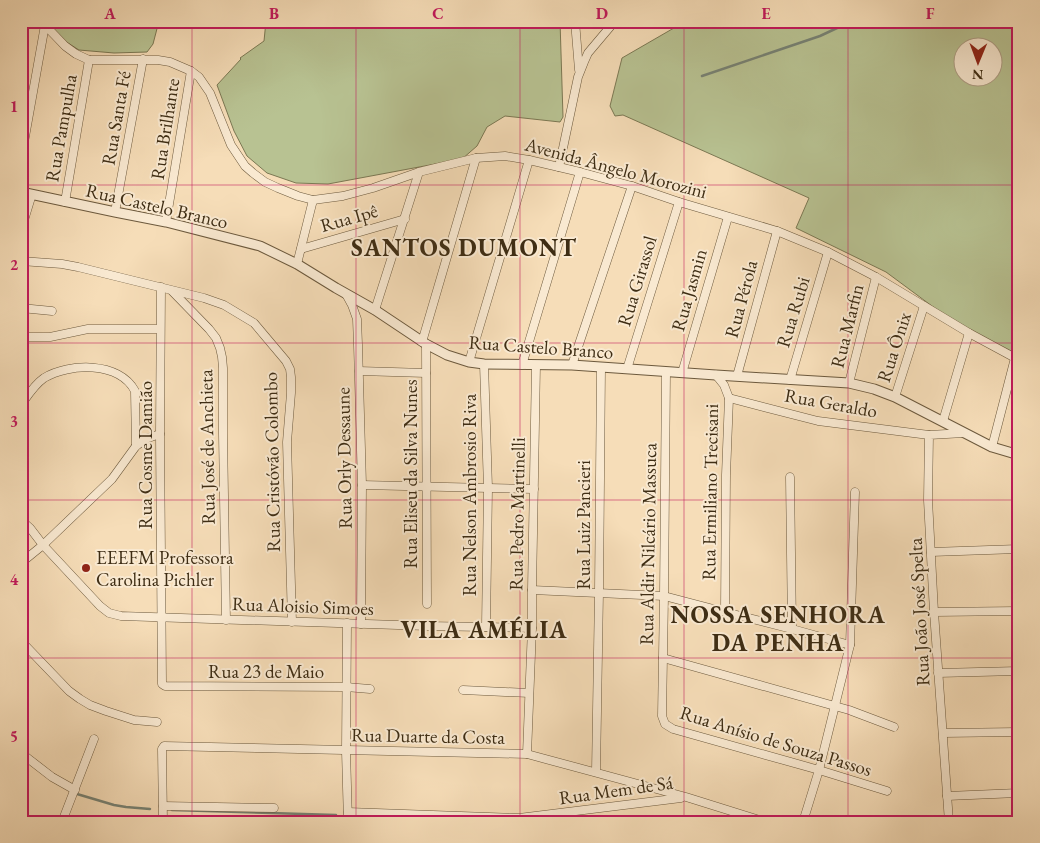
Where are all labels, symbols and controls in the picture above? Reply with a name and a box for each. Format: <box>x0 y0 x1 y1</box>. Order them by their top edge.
text: A <box>103 3 116 24</box>
text: B <box>269 3 279 24</box>
text: C <box>432 3 444 24</box>
text: D <box>596 3 608 24</box>
text: E <box>761 3 771 24</box>
text: F <box>926 3 935 24</box>
north arrow <box>952 38 1002 88</box>
text: N <box>971 66 984 84</box>
street label: Rua Santa Fé <box>95 69 137 167</box>
street label: Rua Pampulha <box>39 72 83 184</box>
street label: Rua Brilhante <box>145 76 185 182</box>
text: 1 <box>10 96 18 117</box>
street label: Avenida Ângelo Morozini <box>521 131 710 204</box>
street label: Rua Castelo Branco <box>83 177 231 235</box>
street label: Rua Ipê <box>317 198 381 238</box>
district label: SANTOS DUMONT <box>351 232 577 263</box>
street label: Rua Girassol <box>611 232 663 329</box>
street label: Rua Jasmin <box>665 246 713 334</box>
text: 2 <box>10 254 19 275</box>
street label: Rua Pérola <box>719 257 763 341</box>
street label: Rua Rubi <box>770 273 816 351</box>
street label: Rua Marfin <box>825 282 869 370</box>
street label: Rua Ônix <box>871 308 917 385</box>
street label: Rua Castelo Branco <box>468 329 614 365</box>
street label: Rua José de Anchieta <box>193 369 221 525</box>
street label: Rua Cristóvão Colombo <box>258 372 286 552</box>
street label: Rua Eliseu da Silva Nunes <box>398 379 423 569</box>
street label: Rua Cosme Damião <box>133 381 158 529</box>
street label: Rua Geraldo <box>783 383 879 423</box>
street label: Rua Orly Dessaune <box>330 387 358 529</box>
street label: Rua Nelson Ambrosio Riva <box>457 393 482 596</box>
street label: Rua Ermiliano Trecisani <box>696 403 724 581</box>
text: 3 <box>10 411 18 432</box>
street label: Rua Pedro Martinelli <box>503 437 531 591</box>
street label: Rua Aldir Nilcário Massuca <box>634 442 662 645</box>
street label: Rua Luiz Pancieri <box>571 460 596 590</box>
street label: Rua João José Spelta <box>903 537 935 687</box>
place label: EEEFM Professora Carolina Pichler <box>96 545 234 592</box>
marker: EEEFM Professora Carolina Pichler <box>80 562 92 574</box>
text: 4 <box>10 569 19 590</box>
street label: Rua Aloisio Simoes <box>232 591 374 621</box>
district label: NOSSA SENHORA DA PENHA <box>670 599 886 658</box>
district label: VILA AMÉLIA <box>401 614 567 645</box>
street label: Rua 23 de Maio <box>208 659 324 684</box>
street label: Rua Anísio de Souza Passos <box>677 700 875 782</box>
street label: Rua Duarte da Costa <box>351 722 506 750</box>
text: 5 <box>10 726 18 747</box>
street label: Rua Mem de Sá <box>557 770 675 810</box>

